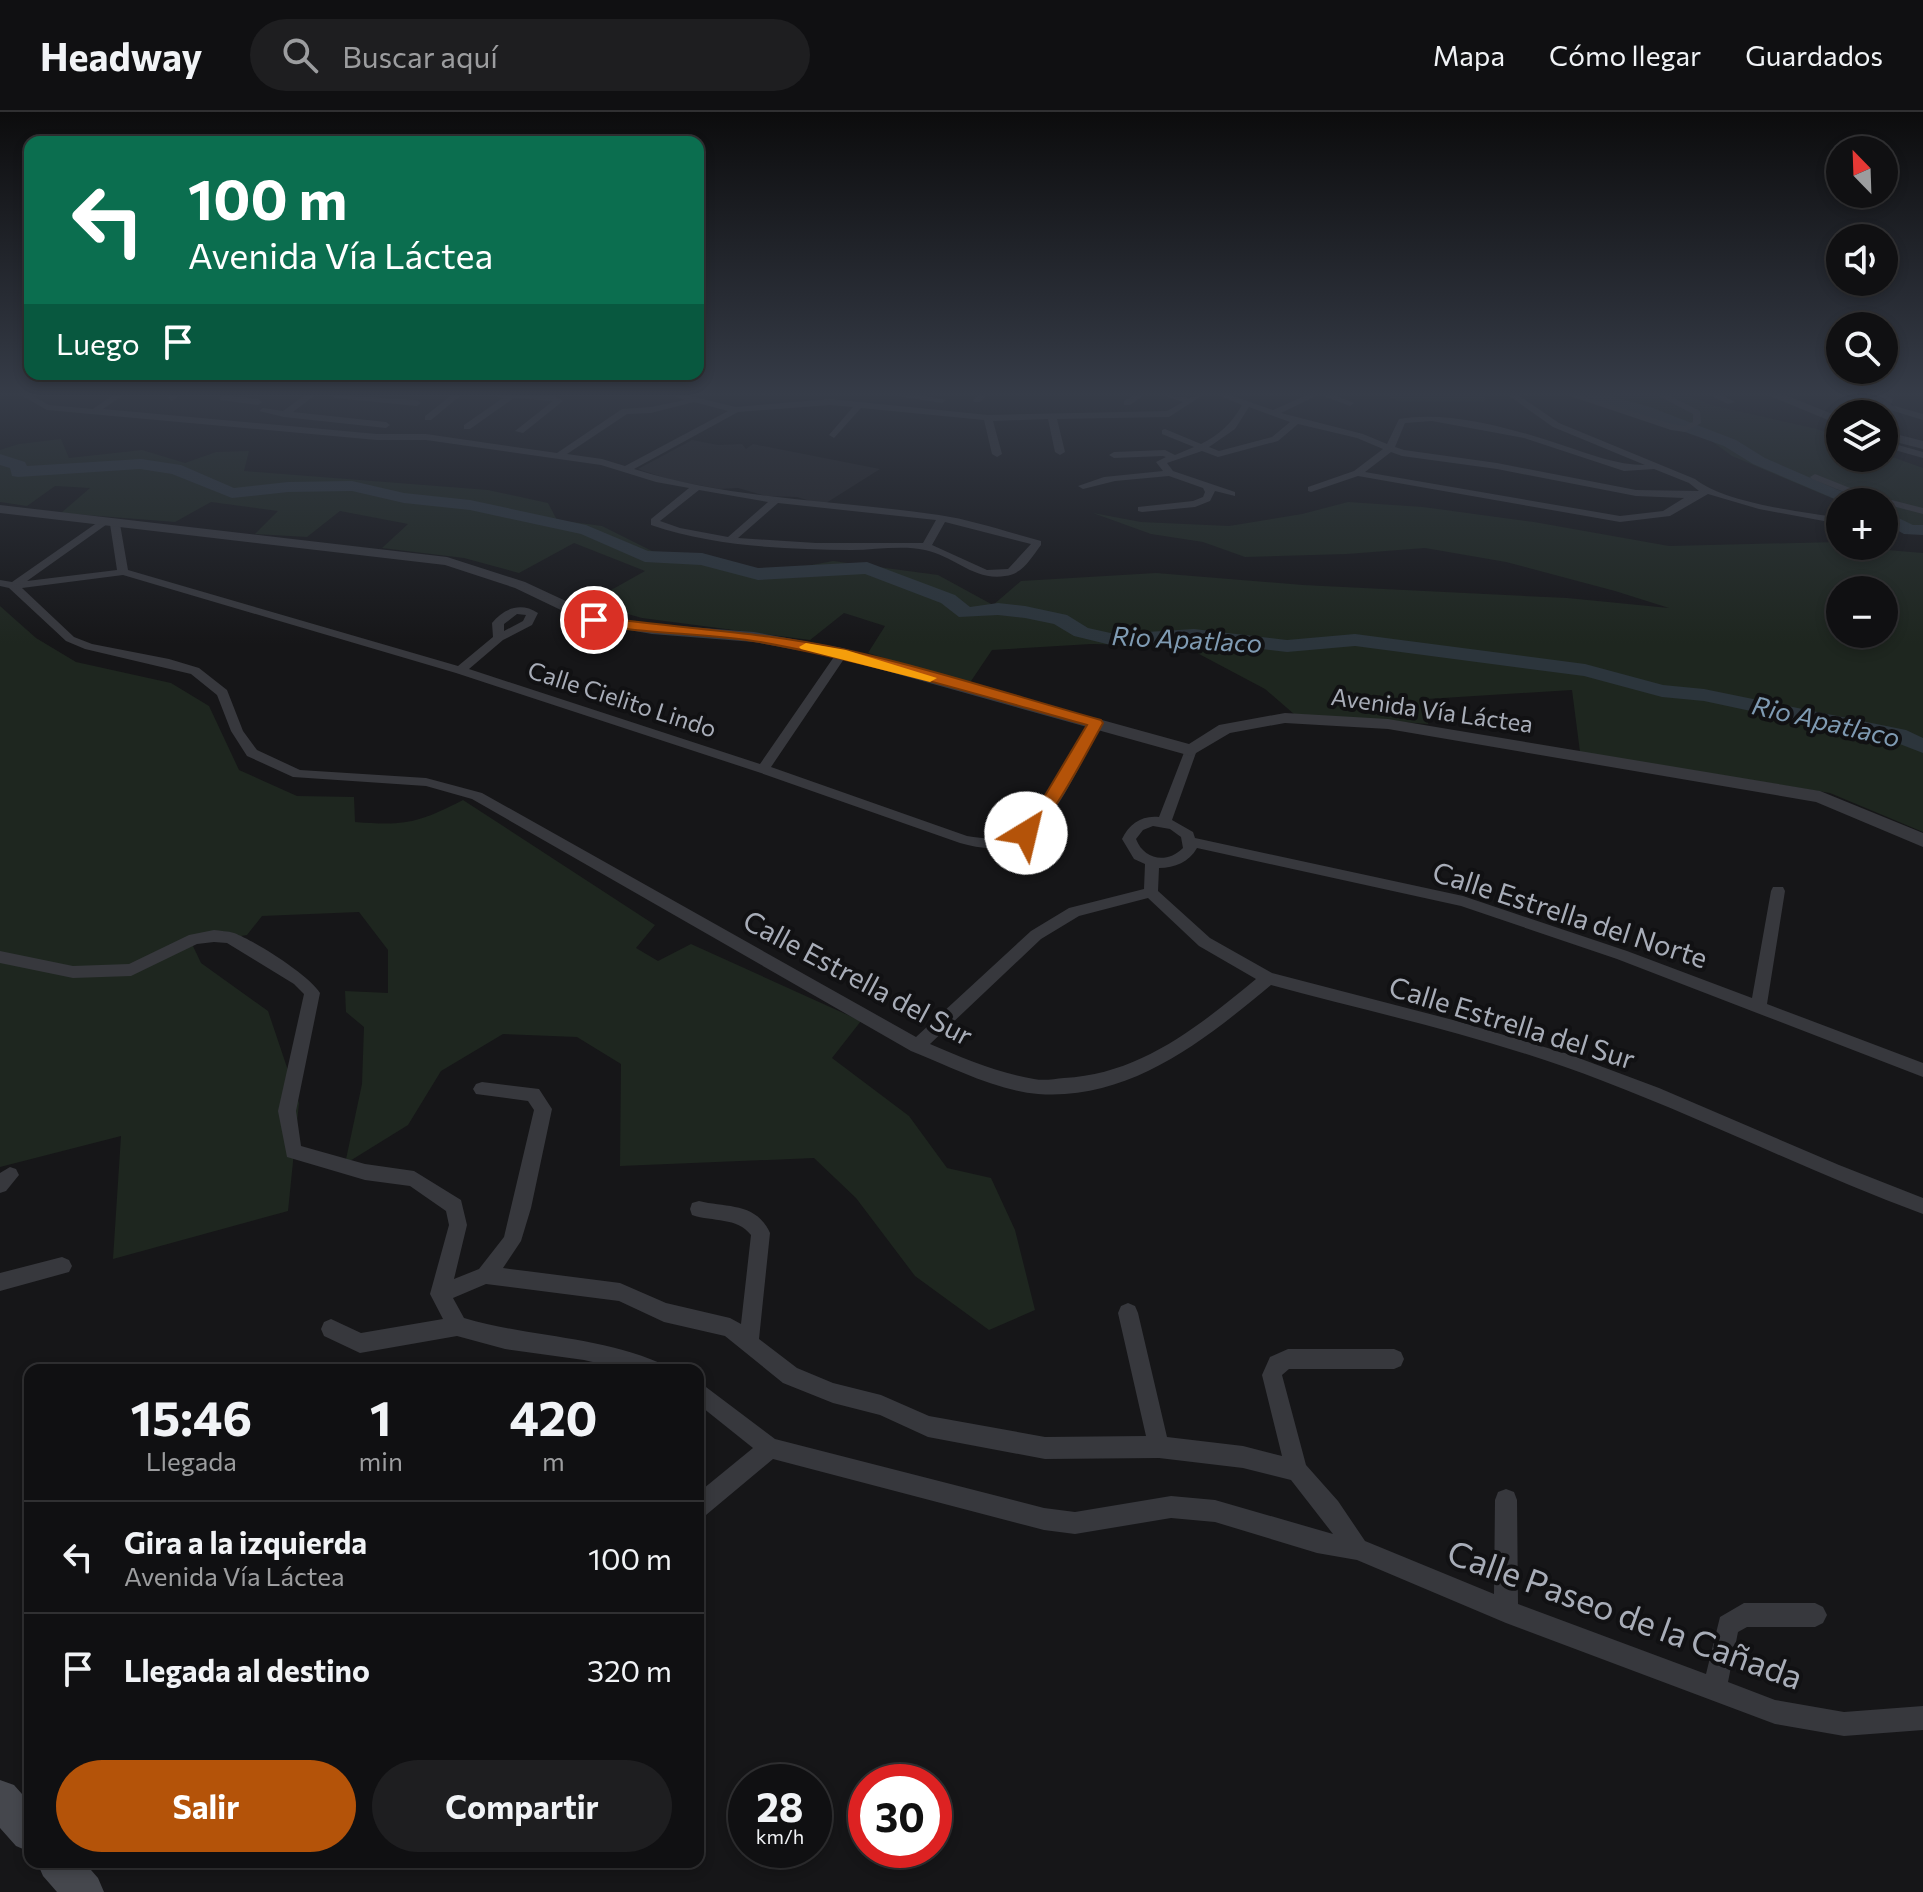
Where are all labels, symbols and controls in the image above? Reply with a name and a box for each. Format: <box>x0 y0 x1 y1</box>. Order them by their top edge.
search box <box>250 19 810 91</box>
text: Headway <box>40 32 202 79</box>
icon: search <box>278 33 322 77</box>
text: Buscar aquí <box>342 37 498 74</box>
text: Mapa <box>1433 38 1505 72</box>
text: Cómo llegar <box>1549 38 1701 72</box>
text: Guardados <box>1745 38 1883 72</box>
north arrow <box>1826 136 1898 208</box>
map controls <box>1826 136 1898 648</box>
text: 100 m <box>188 163 347 232</box>
icon: left <box>56 168 160 272</box>
button: sound <box>1826 224 1898 296</box>
text: Avenida Vía Láctea <box>188 232 493 276</box>
button: search <box>1826 312 1898 384</box>
icon: arrive <box>156 320 200 364</box>
text: Luego <box>56 324 140 361</box>
button: layers <box>1826 400 1898 472</box>
button: + <box>1826 488 1898 560</box>
button: − <box>1826 576 1898 648</box>
pin <box>560 586 628 654</box>
icon: arrive <box>572 598 616 642</box>
water label: Rio Apatlaco <box>1111 619 1263 658</box>
street label: Calle Cielito Lindo <box>525 654 720 743</box>
street label: Avenida Vía Láctea <box>1329 681 1535 738</box>
water label: Rio Apatlaco <box>1749 688 1903 753</box>
position arrow <box>984 791 1068 875</box>
street label: Calle Estrella del Norte <box>1429 854 1712 975</box>
street label: Calle Estrella del Sur <box>738 902 979 1052</box>
street label: Calle Estrella del Sur <box>1385 968 1639 1076</box>
text: 15:46 <box>131 1387 252 1446</box>
text: 1 <box>370 1387 392 1446</box>
text: 420 <box>509 1387 597 1446</box>
text: Llegada <box>146 1445 237 1476</box>
text: min <box>359 1445 403 1476</box>
text: m <box>542 1445 565 1476</box>
text: Gira a la izquierda <box>124 1523 367 1560</box>
street label: Calle Paseo de la Cañada <box>1442 1529 1809 1697</box>
icon: left <box>56 1535 100 1579</box>
text: 100 m <box>588 1539 672 1576</box>
text: Avenida Vía Láctea <box>124 1560 345 1591</box>
icon: arrive <box>56 1647 100 1691</box>
text: Llegada al destino <box>124 1651 370 1688</box>
text: 320 m <box>587 1651 672 1688</box>
button: Salir <box>56 1760 356 1852</box>
button: Compartir <box>372 1760 672 1852</box>
speed limit sign: 30 <box>848 1764 952 1868</box>
text: 28 <box>756 1781 804 1830</box>
text: km/h <box>756 1824 804 1848</box>

